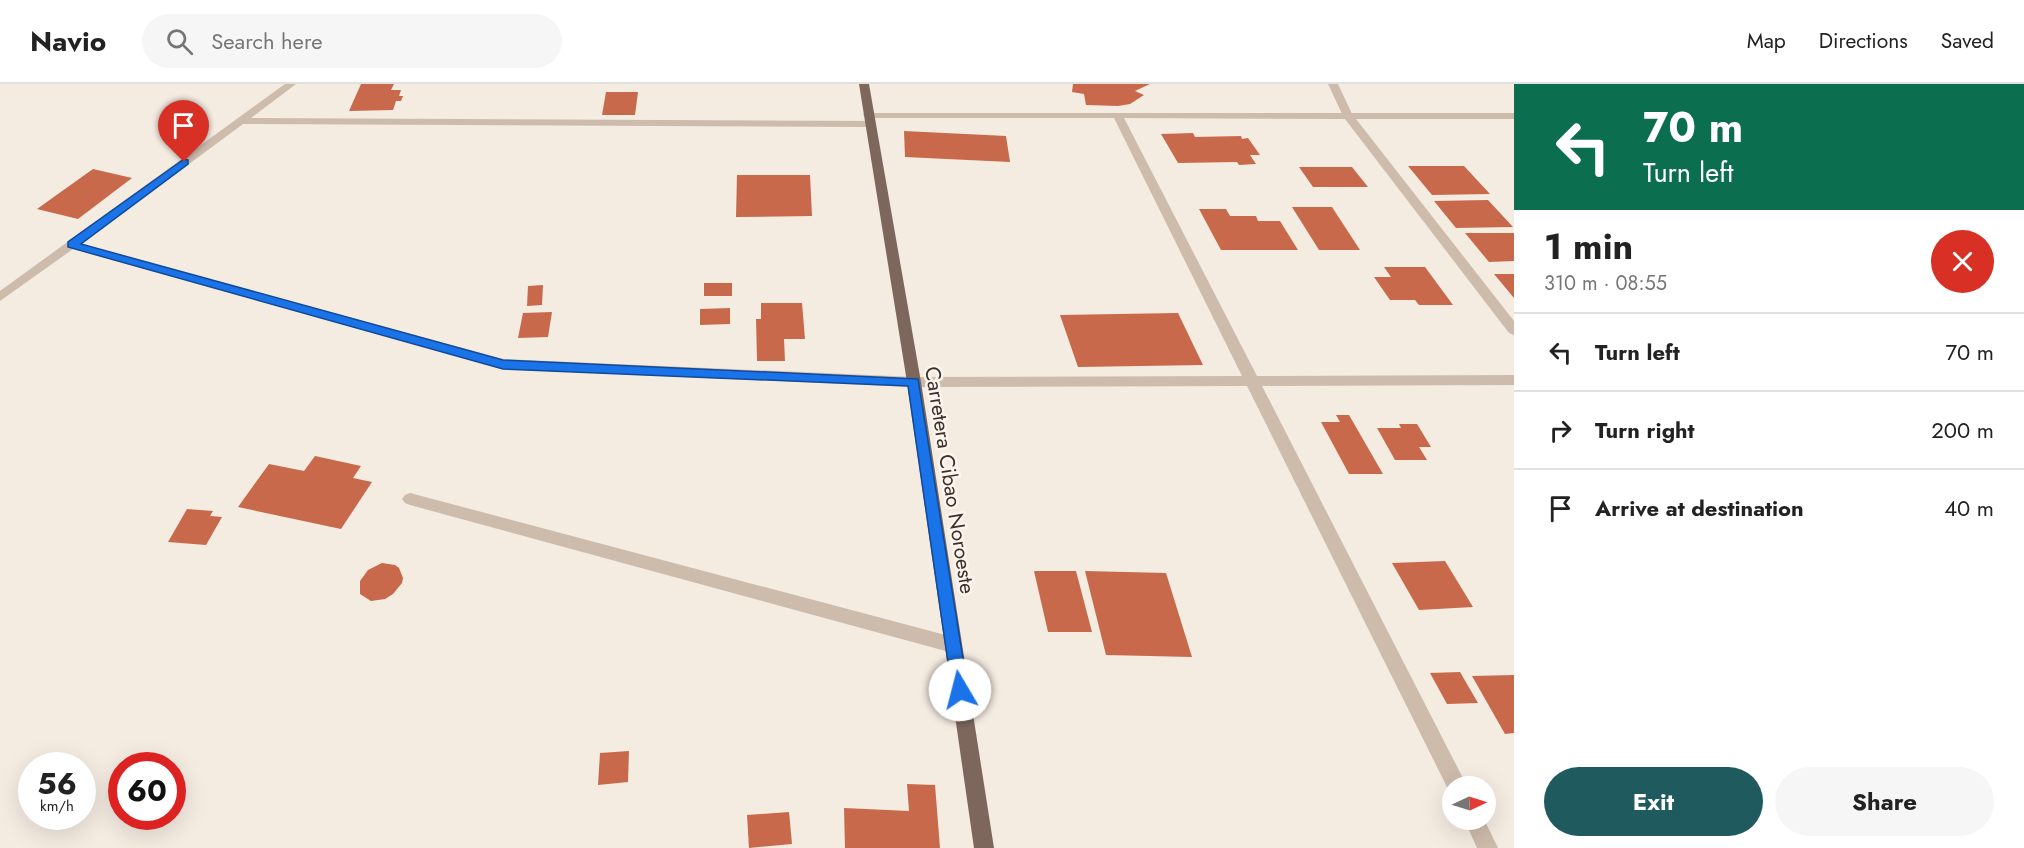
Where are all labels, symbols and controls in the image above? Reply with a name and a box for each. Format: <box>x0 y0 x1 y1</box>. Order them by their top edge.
search box <box>142 14 562 68</box>
text: Navio <box>30 21 106 62</box>
icon: search <box>163 25 196 58</box>
text: Search here <box>211 25 322 57</box>
text: Map <box>1747 26 1786 56</box>
text: Directions <box>1819 26 1908 56</box>
text: Saved <box>1941 26 1994 56</box>
text: 70 m <box>1643 97 1743 158</box>
pin <box>158 100 209 162</box>
icon: left <box>1544 108 1622 186</box>
icon: arrive <box>167 109 200 142</box>
text: Turn left <box>1643 153 1733 192</box>
text: 1 min <box>1544 220 1633 272</box>
button: close <box>1931 230 1994 293</box>
text: 310 m · 08:55 <box>1544 269 1667 298</box>
icon: left <box>1544 336 1577 369</box>
text: Turn left <box>1595 336 1680 368</box>
text: 70 m <box>1945 336 1994 368</box>
street label: Carretera Cibao Noroeste <box>917 364 983 596</box>
icon: right <box>1544 414 1577 447</box>
text: Turn right <box>1595 414 1695 446</box>
text: 200 m <box>1931 414 1994 446</box>
icon: arrive <box>1544 492 1577 525</box>
text: Arrive at destination <box>1595 492 1804 524</box>
text: 40 m <box>1944 492 1994 524</box>
position arrow <box>928 658 992 722</box>
speed limit sign: 60 <box>108 752 186 830</box>
text: 56 <box>37 762 77 805</box>
button: Exit <box>1544 767 1763 836</box>
button: Share <box>1775 767 1994 836</box>
north arrow <box>1442 776 1496 830</box>
map controls <box>1442 776 1496 830</box>
text: km/h <box>40 795 74 817</box>

